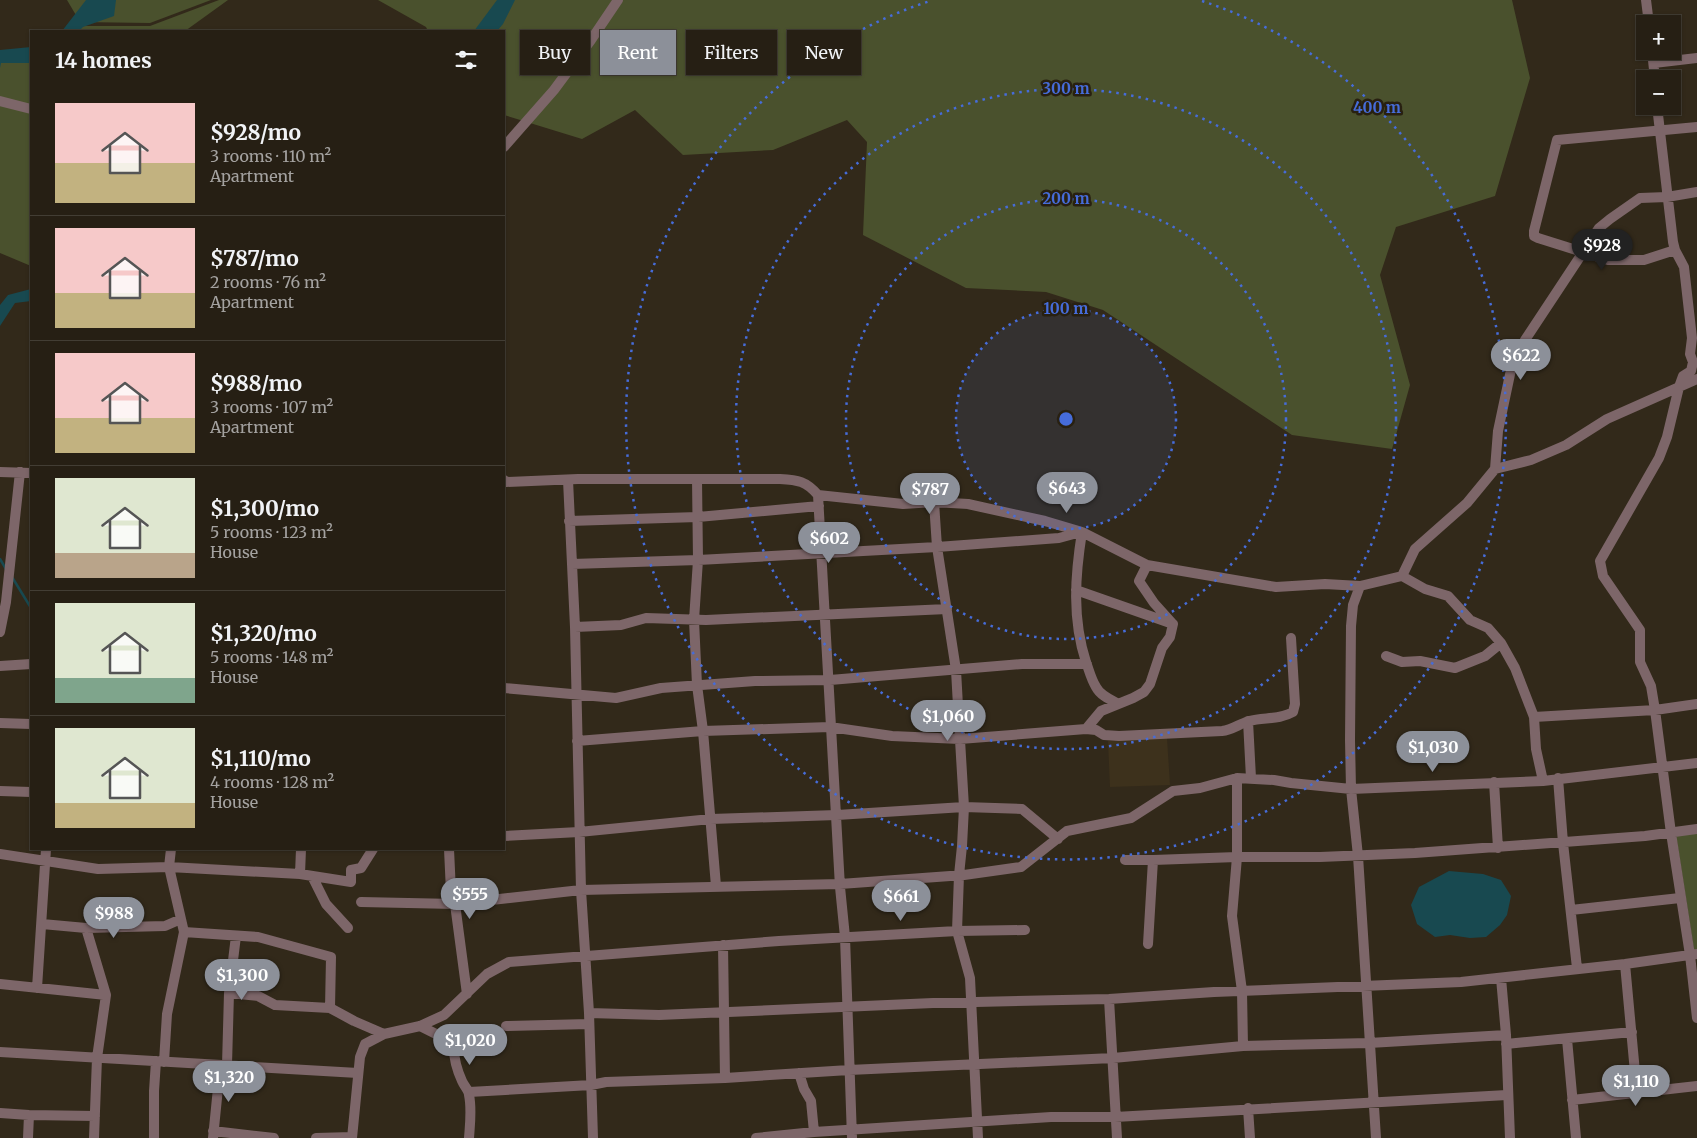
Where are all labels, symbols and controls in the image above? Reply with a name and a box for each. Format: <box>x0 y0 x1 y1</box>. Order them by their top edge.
map controls <box>1636 15 1681 115</box>
button: + <box>1636 15 1681 60</box>
chip: Buy <box>520 30 590 75</box>
chip: Rent <box>600 30 676 75</box>
chip: Filters <box>686 30 777 75</box>
chip: New <box>787 30 861 75</box>
icon: filters <box>452 46 480 74</box>
text: 14 homes <box>55 47 152 74</box>
button: − <box>1636 70 1681 115</box>
text: 300 m <box>1042 79 1090 98</box>
text: 400 m <box>1353 98 1401 117</box>
text: $928/mo <box>210 119 301 146</box>
icon: home <box>95 123 155 183</box>
text: 3 rooms · 110 m² <box>210 146 331 166</box>
text: Apartment <box>210 166 294 186</box>
text: 200 m <box>1042 189 1090 208</box>
pin: $928 <box>1572 228 1632 271</box>
text: $928 <box>1583 235 1621 255</box>
text: $787/mo <box>210 245 299 272</box>
icon: home <box>95 248 155 308</box>
text: 2 rooms · 76 m² <box>210 272 326 292</box>
text: Apartment <box>210 292 294 312</box>
text: 100 m <box>1044 299 1088 318</box>
pin: $622 <box>1491 338 1551 381</box>
text: $622 <box>1502 345 1540 365</box>
text: $988/mo <box>210 370 302 397</box>
icon: home <box>95 373 155 433</box>
text: 3 rooms · 107 m² <box>210 397 333 417</box>
centre of rings <box>1057 410 1075 428</box>
text: Apartment <box>210 417 294 437</box>
pin: $787 <box>900 472 960 515</box>
pin: $643 <box>1037 472 1097 514</box>
text: $643 <box>1048 478 1086 498</box>
text: $787 <box>911 479 949 499</box>
text: $1,300/mo <box>210 495 319 522</box>
icon: home <box>95 498 155 558</box>
text: 5 rooms · 123 m² <box>210 522 333 542</box>
pin: $602 <box>799 522 859 564</box>
text: $602 <box>809 528 849 548</box>
text: House <box>210 542 258 562</box>
text: $1,320/mo <box>210 620 317 647</box>
icon: home <box>95 623 155 683</box>
text: 5 rooms · 148 m² <box>210 647 334 667</box>
text: House <box>210 667 258 687</box>
pin: $1,060 <box>907 700 989 742</box>
text: $1,060 <box>922 706 974 726</box>
pin: $1,030 <box>1392 730 1474 773</box>
text: $1,030 <box>1407 737 1459 757</box>
text: $1,110/mo <box>210 745 311 772</box>
icon: home <box>95 748 155 808</box>
text: 4 rooms · 128 m² <box>210 772 334 792</box>
text: House <box>210 792 258 812</box>
pin: $555 <box>440 878 500 920</box>
pin: $661 <box>871 880 931 922</box>
text: $555 <box>452 884 488 904</box>
text: $661 <box>883 886 919 906</box>
pin: $988 <box>84 896 144 939</box>
text: $988 <box>94 903 134 923</box>
pin: $1,300 <box>201 958 283 1001</box>
text: $1,300 <box>216 965 268 985</box>
pin: $1,020 <box>429 1024 511 1066</box>
text: $1,020 <box>444 1030 496 1050</box>
pin: $1,320 <box>188 1060 270 1103</box>
pin: $1,110 <box>1595 1064 1677 1107</box>
text: $1,320 <box>204 1067 254 1087</box>
text: $1,110 <box>1613 1071 1659 1091</box>

